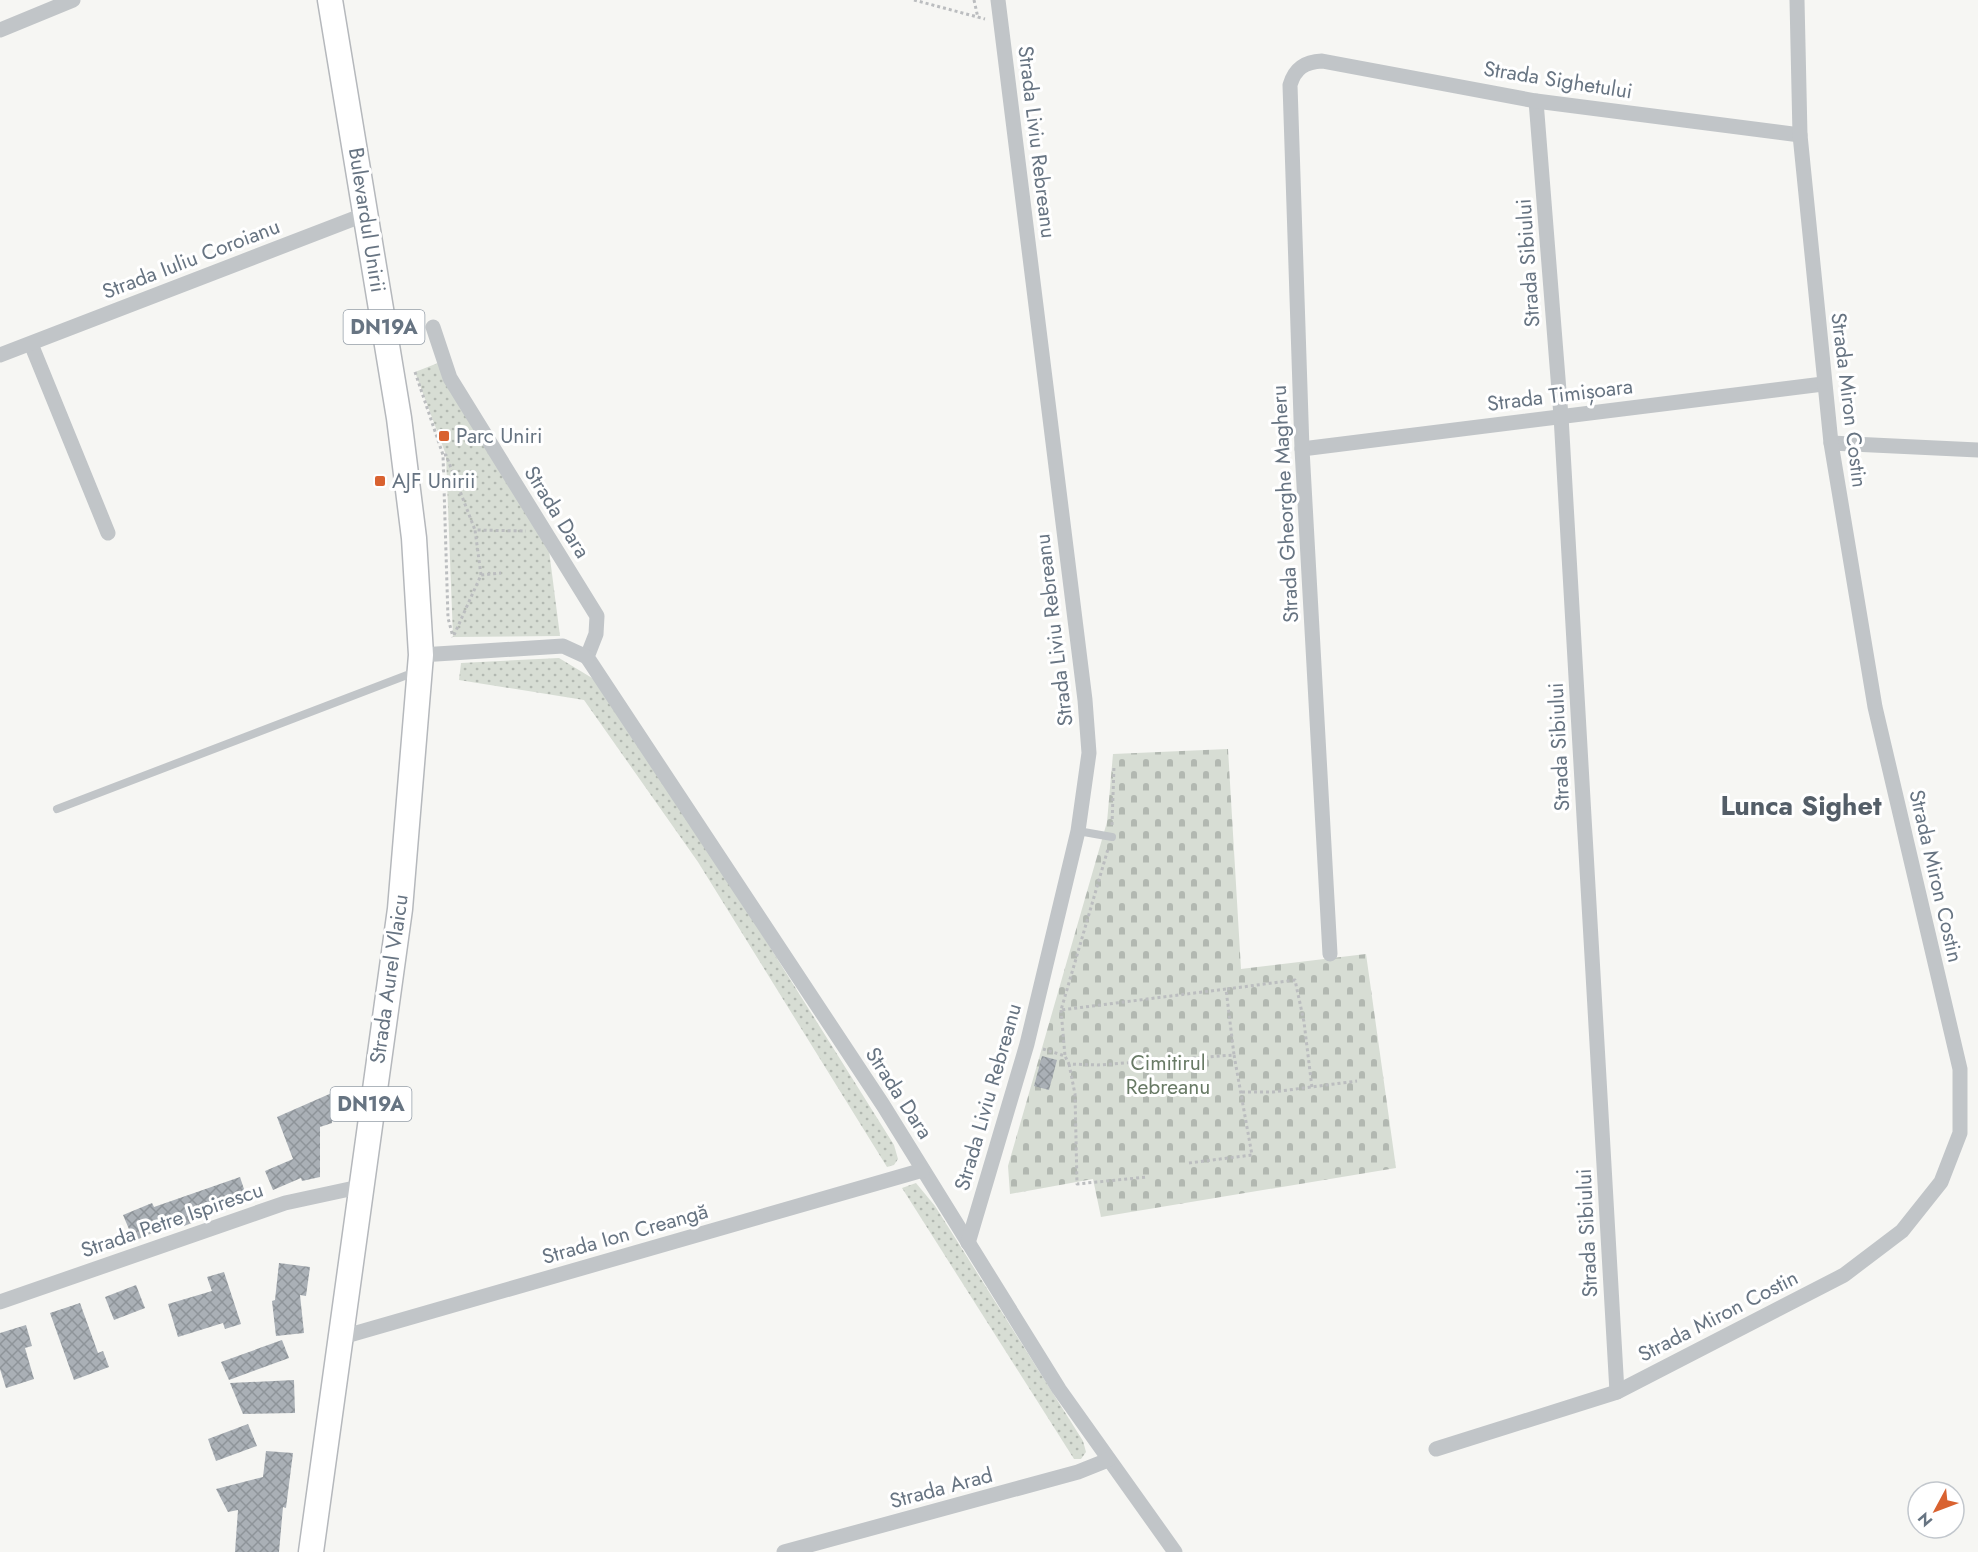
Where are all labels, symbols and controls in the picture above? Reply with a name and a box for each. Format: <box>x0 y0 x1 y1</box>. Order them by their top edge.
street label: Strada Liviu Rebreanu <box>1010 44 1064 240</box>
street label: Strada Sighetului <box>1481 53 1635 107</box>
street label: Bulevardul Unirii <box>341 145 393 295</box>
street label: Strada Sibiului <box>1509 198 1547 328</box>
street label: Strada Iuliu Coroianu <box>98 211 284 307</box>
road number: DN19A <box>344 310 424 344</box>
street label: Strada Miron Costin <box>1823 311 1875 489</box>
street label: Strada Timișoara <box>1485 371 1635 419</box>
street label: Strada Gheorghe Magheru <box>1264 384 1306 624</box>
place label: Parc Uniri <box>456 421 543 451</box>
marker: Parc Uniri <box>437 429 451 443</box>
street label: Strada Dara <box>517 460 597 564</box>
place label: AJF Unirii <box>392 466 475 496</box>
marker: AJF Unirii <box>373 474 387 488</box>
street label: Strada Liviu Rebreanu <box>1027 532 1081 728</box>
street label: Strada Sibiului <box>1541 682 1577 812</box>
district label: Lunca Sighet <box>1721 786 1882 825</box>
street label: Strada Miron Costin <box>1902 787 1970 965</box>
street label: Strada Aurel Vlaicu <box>362 892 416 1066</box>
street label: Strada Liviu Rebreanu <box>947 1000 1029 1194</box>
street label: Strada Dara <box>858 1041 940 1145</box>
park label: Cimitirul Rebreanu <box>1126 1048 1210 1102</box>
road number: DN19A <box>330 1087 412 1121</box>
street label: Strada Sibiului <box>1569 1168 1605 1298</box>
street label: Strada Petre Ispirescu <box>77 1175 267 1265</box>
street label: Strada Ion Creangă <box>538 1196 712 1272</box>
street label: Strada Miron Costin <box>1633 1263 1803 1369</box>
street label: Strada Arad <box>886 1460 996 1516</box>
north arrow <box>1906 1480 1966 1540</box>
text: N <box>1912 1507 1938 1532</box>

